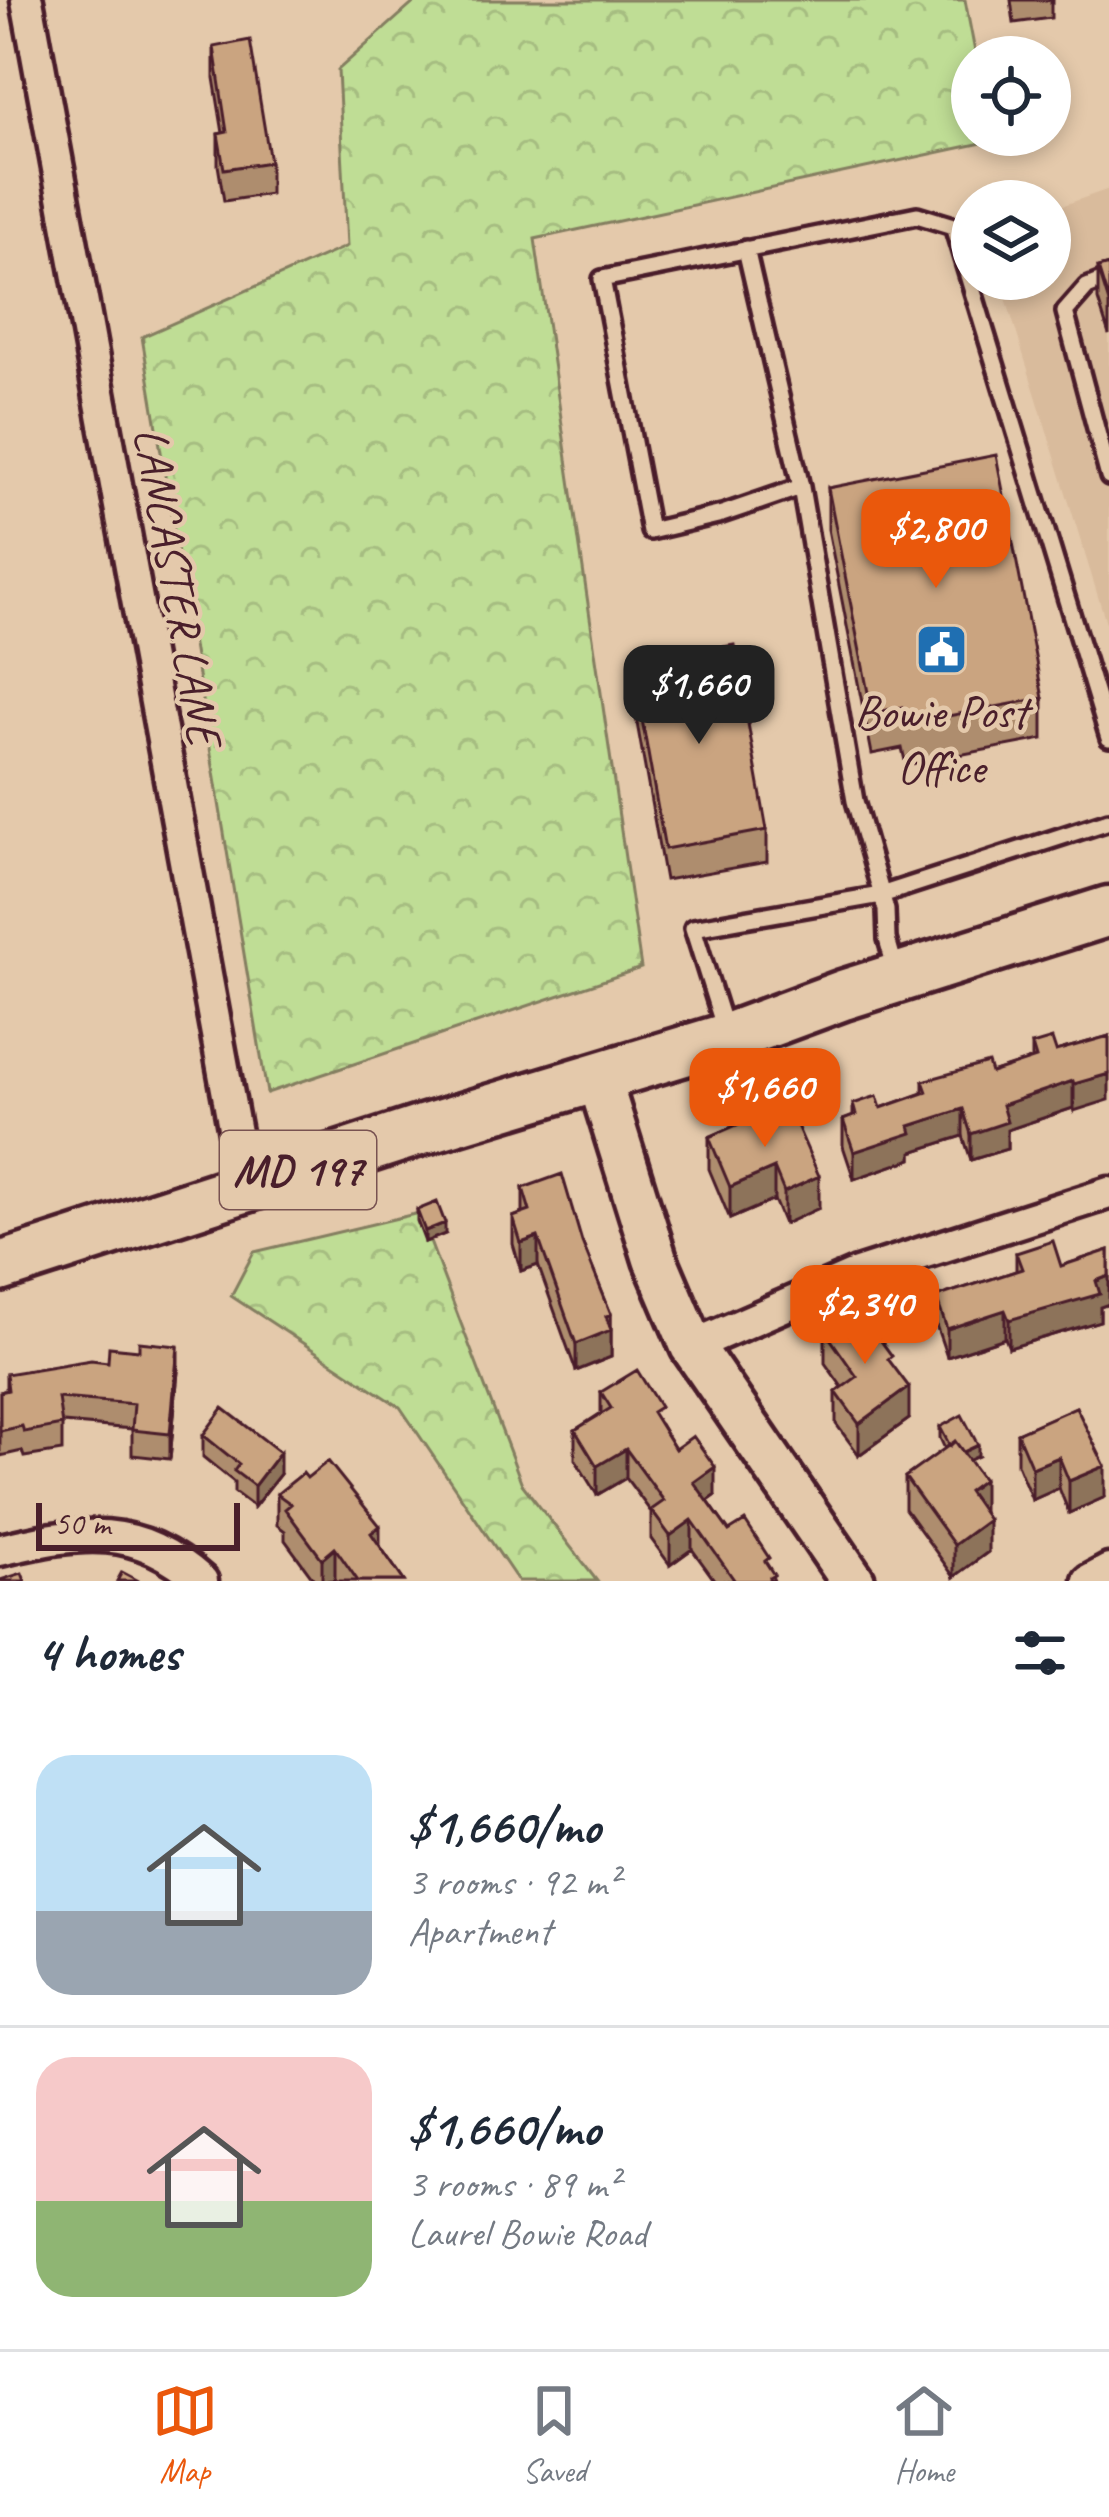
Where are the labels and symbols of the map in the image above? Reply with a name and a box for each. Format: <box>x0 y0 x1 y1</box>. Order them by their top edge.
street label: LANCASTER LANE <box>121 423 236 755</box>
pin: $2,800 <box>838 489 1034 591</box>
public building icon: Bowie Post Office <box>913 621 969 677</box>
pin: $1,660 <box>601 645 797 747</box>
place label: Bowie Post Office <box>854 682 1034 797</box>
pin: $1,660 <box>667 1048 863 1150</box>
road number: MD 197 <box>220 1131 376 1209</box>
pin: $2,340 <box>767 1265 963 1367</box>
scale bar <box>36 1497 240 1550</box>

